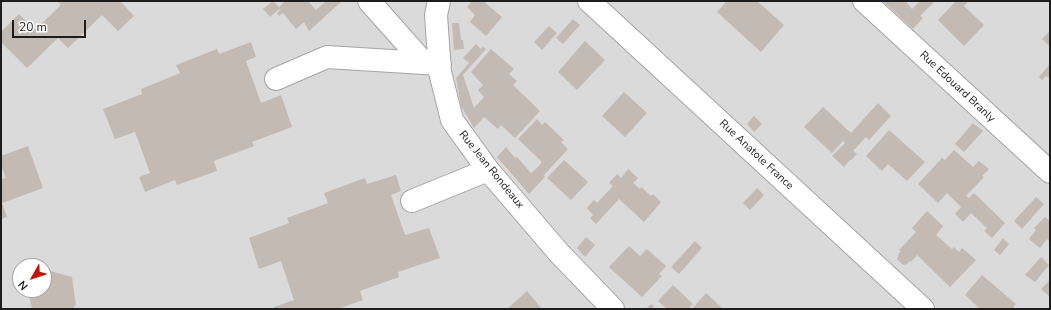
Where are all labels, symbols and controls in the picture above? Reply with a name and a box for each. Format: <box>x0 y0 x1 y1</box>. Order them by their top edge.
scale bar <box>14 12 88 38</box>
text: 20 m <box>19 19 47 35</box>
street label: Rue Edouard Branly <box>917 49 997 125</box>
street label: Rue Anatole France <box>716 117 796 193</box>
street label: Rue Jean Rondeaux <box>456 128 526 212</box>
north arrow <box>12 258 52 298</box>
text: N <box>15 277 31 293</box>

